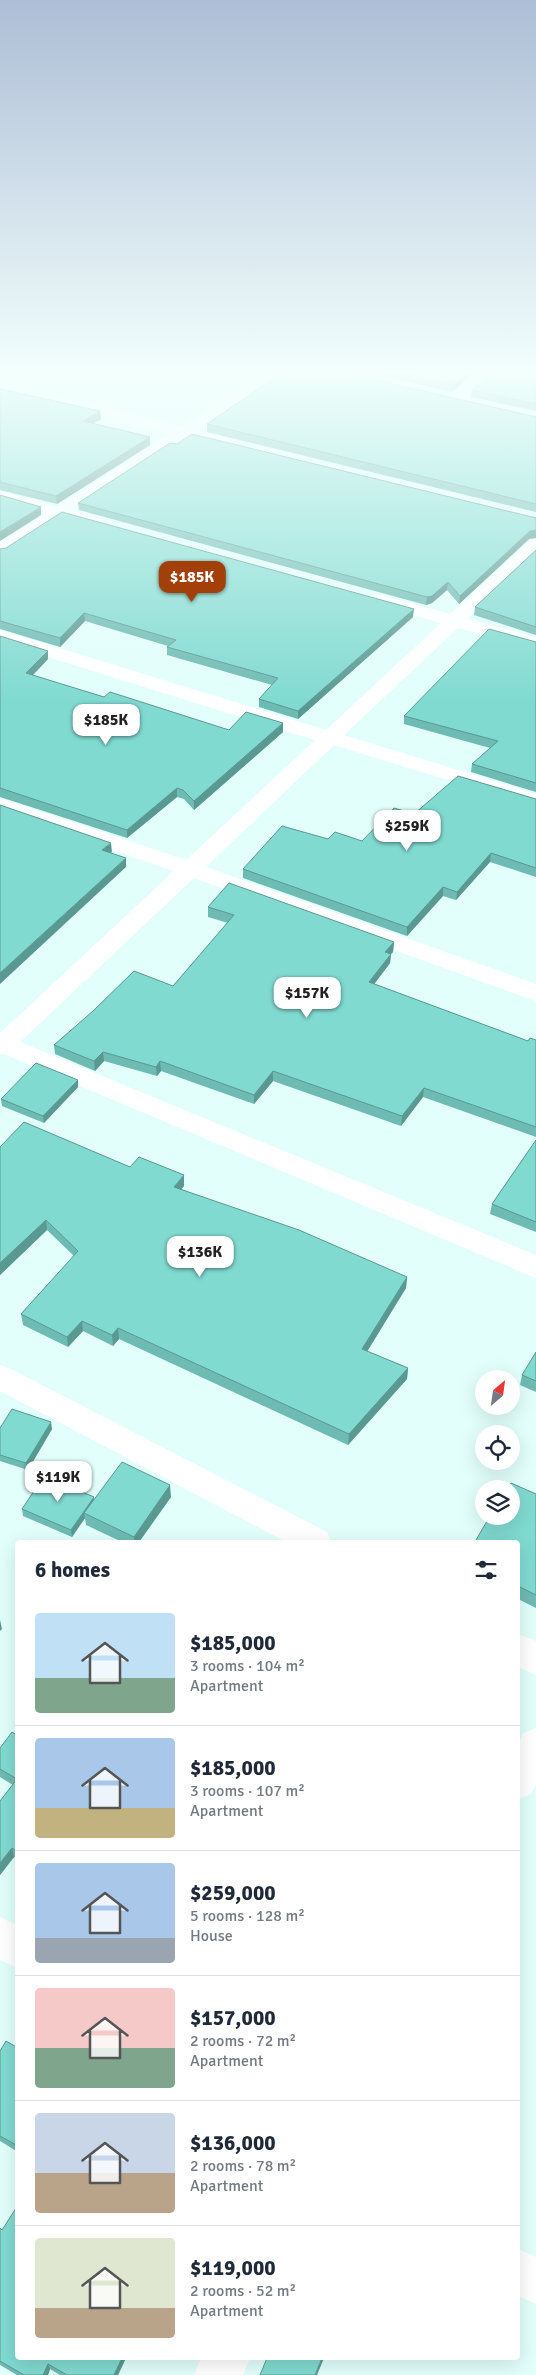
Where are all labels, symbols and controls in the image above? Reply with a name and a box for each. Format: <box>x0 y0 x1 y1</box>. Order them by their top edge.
pin: $185K <box>157 560 227 603</box>
text: $185K <box>170 567 214 587</box>
pin: $185K <box>71 704 141 746</box>
text: $185K <box>84 710 128 730</box>
pin: $259K <box>372 810 442 852</box>
text: $259K <box>385 816 429 836</box>
pin: $157K <box>272 976 342 1019</box>
text: $157K <box>285 983 329 1003</box>
pin: $136K <box>165 1236 235 1278</box>
text: $136K <box>178 1242 222 1262</box>
north arrow <box>475 1370 520 1415</box>
map controls <box>475 1370 520 1525</box>
button: locate <box>475 1425 520 1470</box>
pin: $119K <box>23 1460 93 1503</box>
text: $119K <box>36 1467 80 1487</box>
button: layers <box>475 1480 520 1525</box>
icon: filters <box>472 1556 500 1584</box>
text: 6 homes <box>35 1557 110 1583</box>
text: $185,000 <box>190 1630 276 1656</box>
icon: home <box>75 1633 135 1693</box>
text: 3 rooms · 104 m² <box>190 1656 305 1676</box>
text: Apartment <box>190 1676 263 1696</box>
text: $185,000 <box>190 1755 276 1781</box>
icon: home <box>75 1758 135 1818</box>
text: 3 rooms · 107 m² <box>190 1781 305 1801</box>
text: Apartment <box>190 1801 263 1821</box>
text: $259,000 <box>190 1880 276 1906</box>
icon: home <box>75 1883 135 1943</box>
text: 5 rooms · 128 m² <box>190 1906 305 1926</box>
text: House <box>190 1926 233 1946</box>
text: $157,000 <box>190 2005 276 2031</box>
icon: home <box>75 2008 135 2068</box>
text: 2 rooms · 72 m² <box>190 2031 296 2051</box>
text: Apartment <box>190 2051 263 2071</box>
text: $136,000 <box>190 2130 276 2156</box>
icon: home <box>75 2133 135 2193</box>
text: 2 rooms · 78 m² <box>190 2156 296 2176</box>
text: Apartment <box>190 2176 263 2196</box>
text: $119,000 <box>190 2255 276 2281</box>
icon: home <box>75 2258 135 2318</box>
text: 2 rooms · 52 m² <box>190 2281 296 2301</box>
text: Apartment <box>190 2301 263 2321</box>

